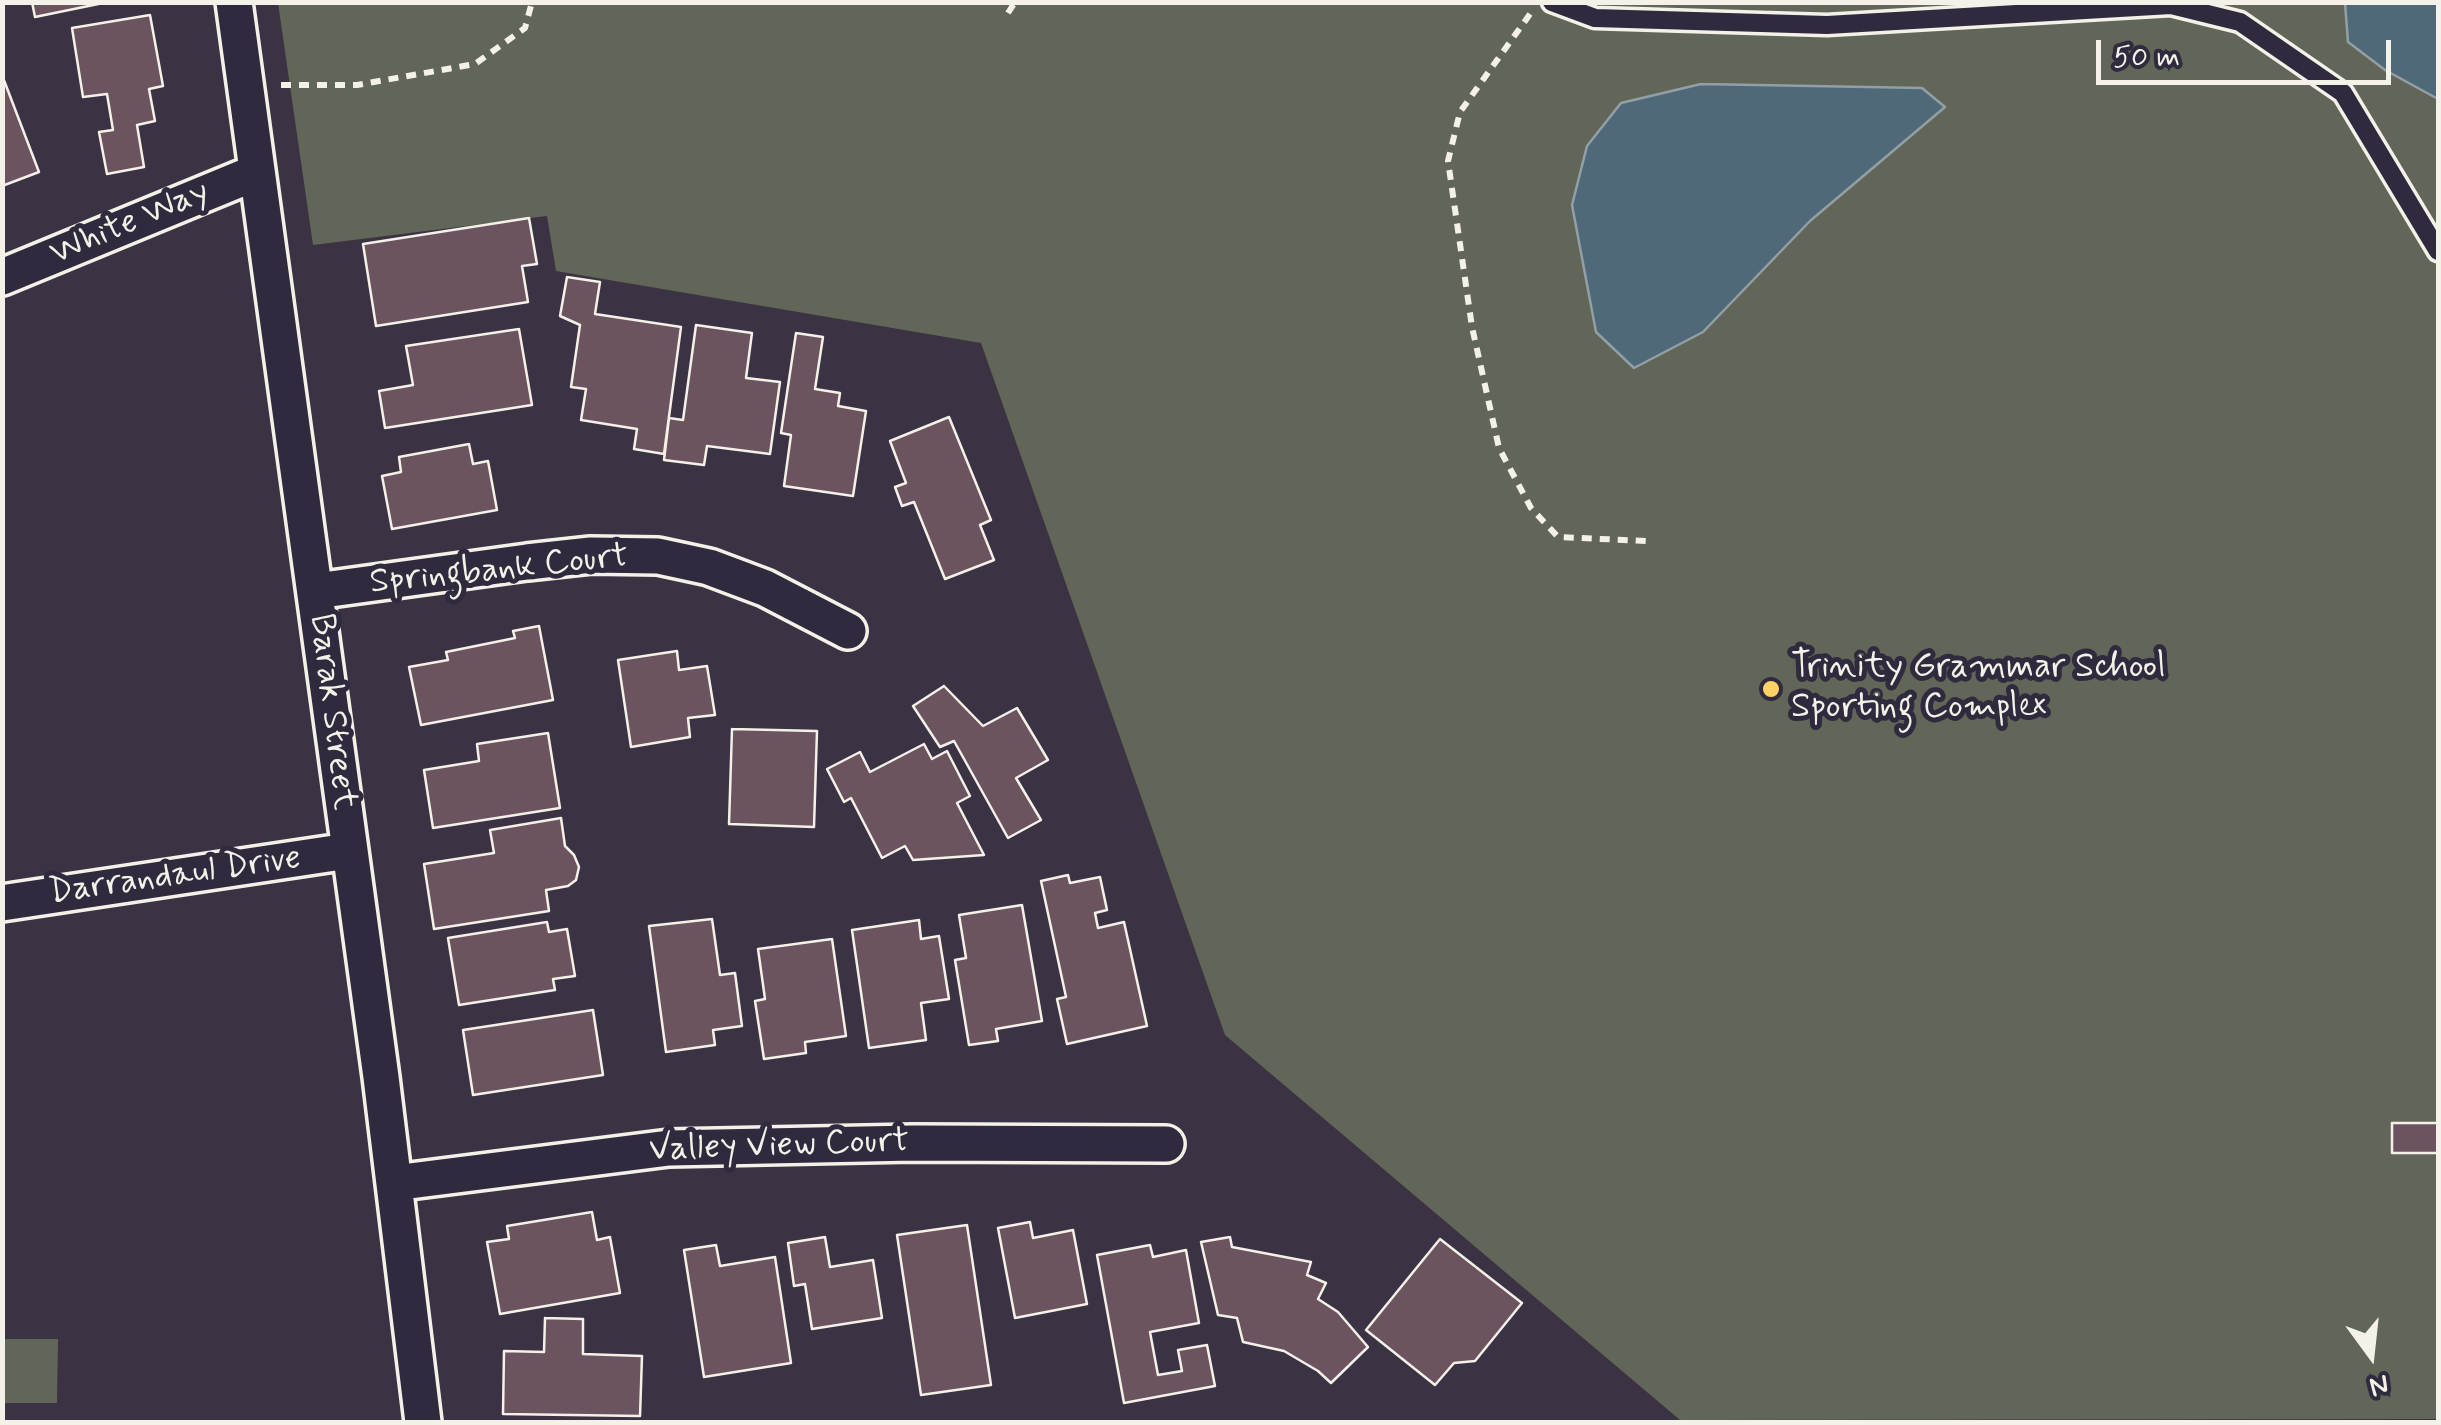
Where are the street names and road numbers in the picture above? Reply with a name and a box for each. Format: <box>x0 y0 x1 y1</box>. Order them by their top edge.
street label: White Way <box>44 172 216 276</box>
street label: Springbank Court <box>368 537 630 605</box>
street label: Barak Street <box>298 611 364 813</box>
street label: Darrandaul Drive <box>46 839 304 915</box>
street label: Valley View Court <box>648 1121 910 1173</box>

